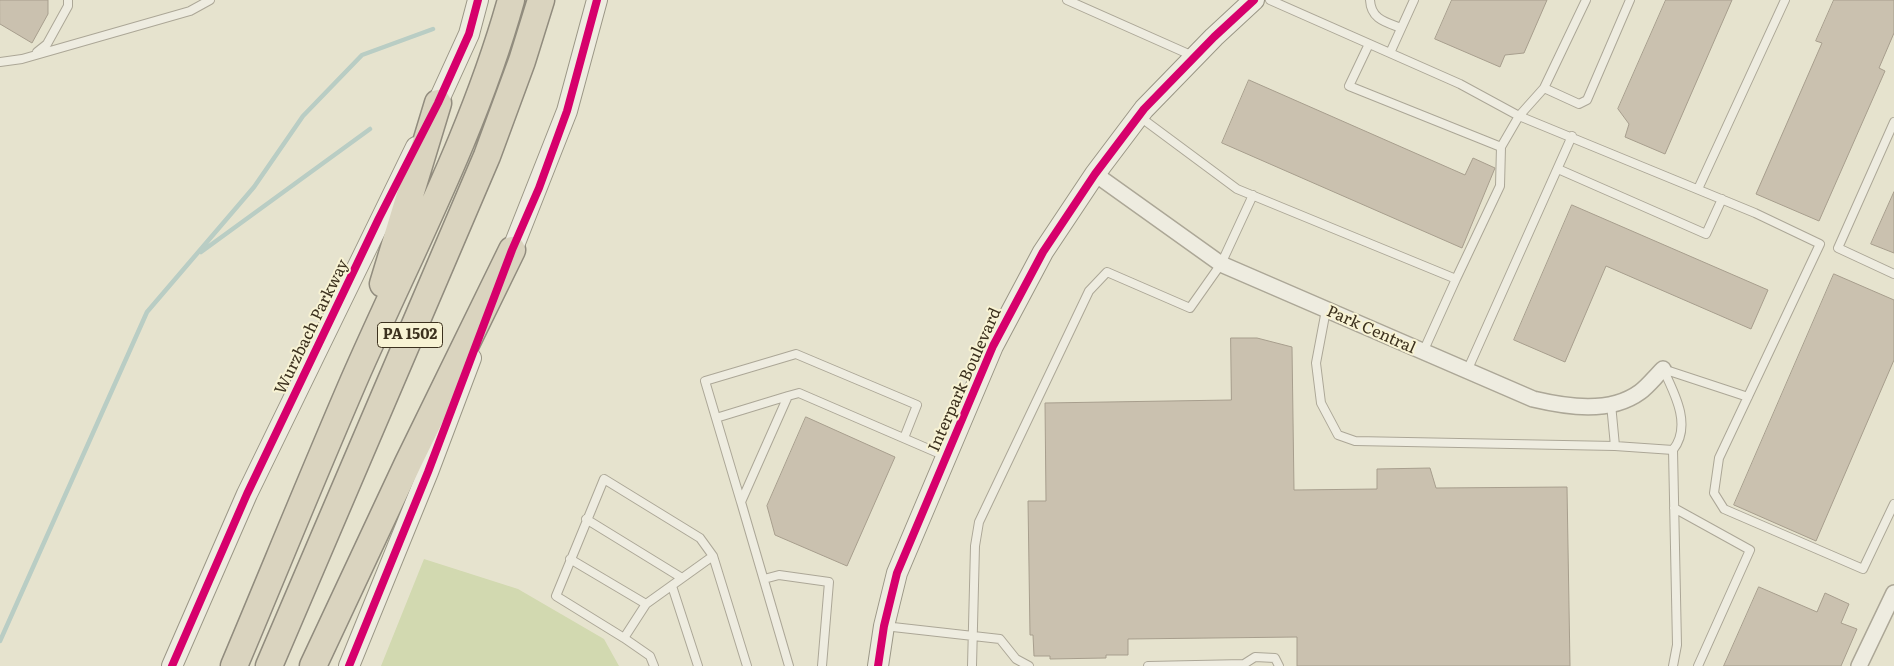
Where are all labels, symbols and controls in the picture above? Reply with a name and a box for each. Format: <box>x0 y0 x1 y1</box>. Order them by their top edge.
street label: Wurzbach Parkway <box>271 256 353 398</box>
street label: Park Central <box>1324 302 1418 358</box>
street label: Interpark Boulevard <box>925 305 1005 455</box>
road number: PA 1502 <box>378 322 442 348</box>

